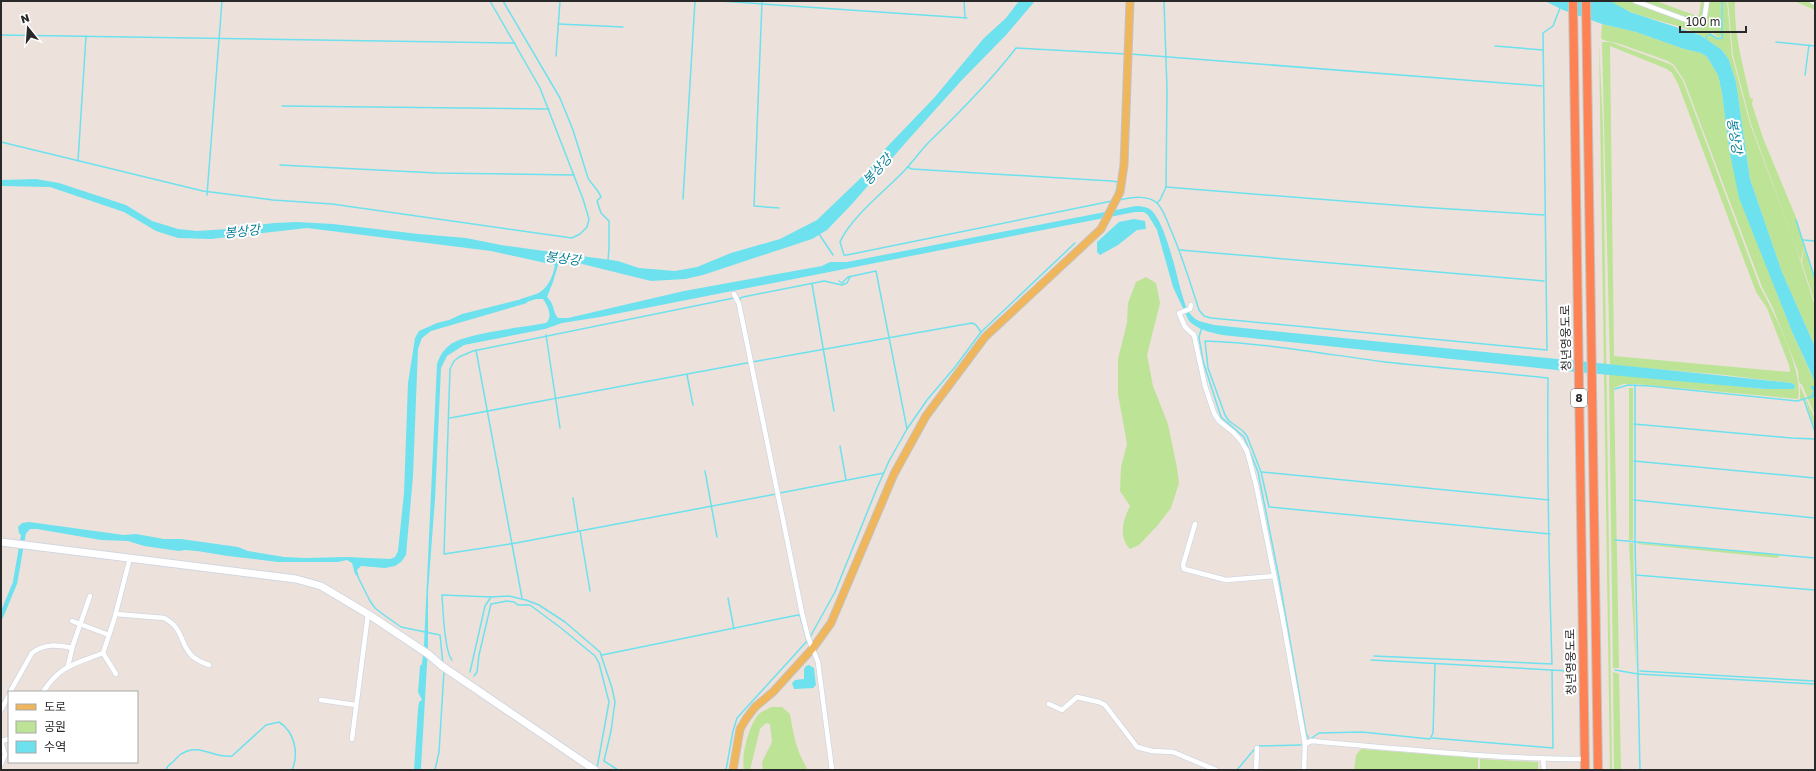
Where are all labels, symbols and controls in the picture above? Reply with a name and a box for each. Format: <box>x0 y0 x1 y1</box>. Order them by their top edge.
north arrow <box>8 8 48 48</box>
scale bar <box>1680 8 1746 34</box>
text: N <box>19 11 31 25</box>
text: 100 m <box>1686 14 1720 29</box>
water label: 봉상강 <box>1724 117 1746 157</box>
water label: 봉상강 <box>859 149 896 188</box>
water label: 봉상강 <box>223 221 263 241</box>
water label: 봉상강 <box>544 248 584 268</box>
street label: 청년영웅도로 <box>1557 305 1574 371</box>
road number: 8 <box>1571 389 1587 407</box>
street label: 청년영웅도로 <box>1562 629 1579 695</box>
legend <box>8 691 138 763</box>
text: 도로 <box>44 699 66 714</box>
text: 공원 <box>44 719 66 734</box>
text: 수역 <box>44 739 66 754</box>

